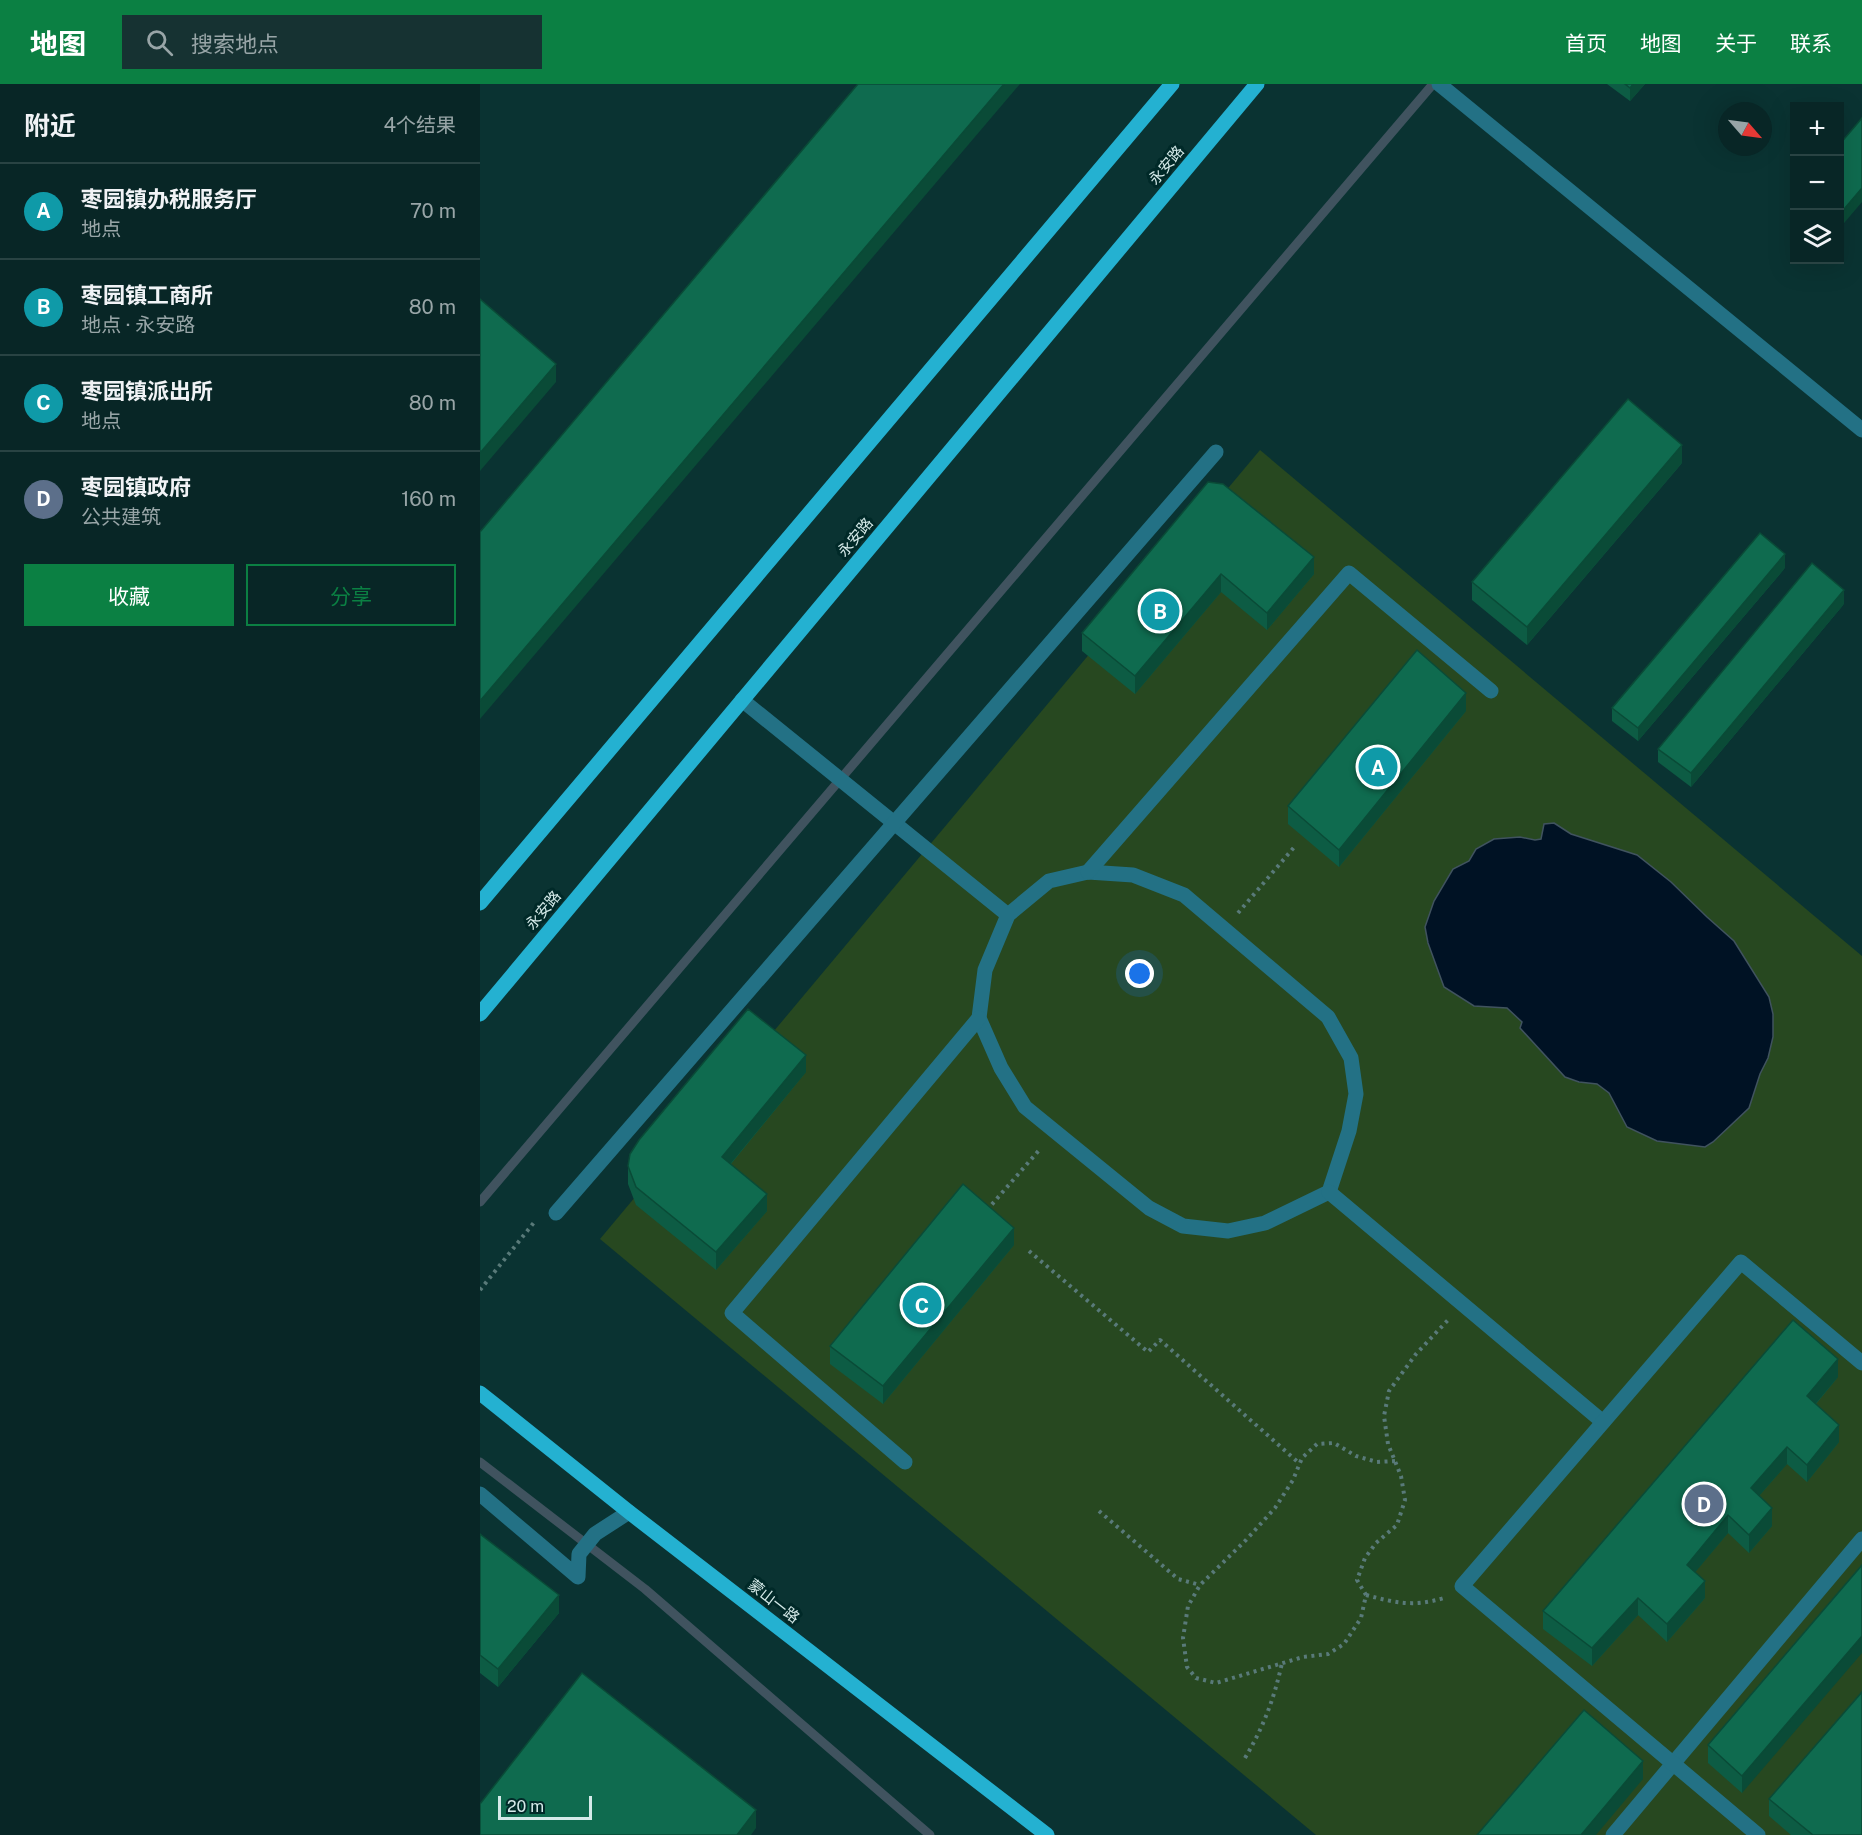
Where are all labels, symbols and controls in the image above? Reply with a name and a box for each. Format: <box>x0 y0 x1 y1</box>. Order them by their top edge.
search box <box>122 15 542 69</box>
icon: search <box>143 26 176 59</box>
text: 地图 <box>30 27 86 60</box>
text: 搜索地点 <box>191 31 279 57</box>
text: 首页 <box>1565 31 1607 56</box>
text: 地图 <box>1640 31 1682 56</box>
text: 关于 <box>1715 31 1757 56</box>
text: 联系 <box>1790 31 1832 56</box>
north arrow <box>1718 102 1772 156</box>
map controls <box>1790 102 1844 264</box>
button: + <box>1790 102 1844 156</box>
text: 附近 <box>24 110 76 141</box>
text: 4个结果 <box>383 113 456 137</box>
street label: 永安路 <box>1145 142 1187 188</box>
button: − <box>1790 156 1844 210</box>
text: 枣园镇办税服务厅 <box>81 186 257 212</box>
text: A <box>36 199 51 223</box>
text: 70 m <box>410 199 456 223</box>
button: layers <box>1790 210 1844 264</box>
text: 地点 <box>81 217 121 241</box>
text: 枣园镇工商所 <box>81 282 213 308</box>
text: B <box>37 295 50 319</box>
text: 80 m <box>409 295 456 319</box>
text: 地点 · 永安路 <box>81 313 195 337</box>
text: 枣园镇派出所 <box>81 378 213 404</box>
text: C <box>36 391 51 415</box>
text: 80 m <box>409 391 456 415</box>
text: 地点 <box>81 409 121 433</box>
text: 枣园镇政府 <box>81 474 191 500</box>
text: D <box>36 487 51 511</box>
text: 160 m <box>401 487 456 511</box>
text: 公共建筑 <box>81 505 161 529</box>
street label: 永安路 <box>834 514 876 560</box>
button: 收藏 <box>24 564 234 626</box>
button: 分享 <box>246 564 456 626</box>
pin: B <box>1140 588 1180 634</box>
pin: A <box>1358 744 1398 790</box>
street label: 永安路 <box>522 887 564 933</box>
your location <box>1125 959 1154 988</box>
pin: C <box>902 1282 942 1328</box>
pin: D <box>1684 1482 1724 1526</box>
street label: 蒙山一路 <box>745 1576 803 1626</box>
scale bar <box>498 1793 592 1820</box>
text: 20 m <box>507 1797 544 1816</box>

